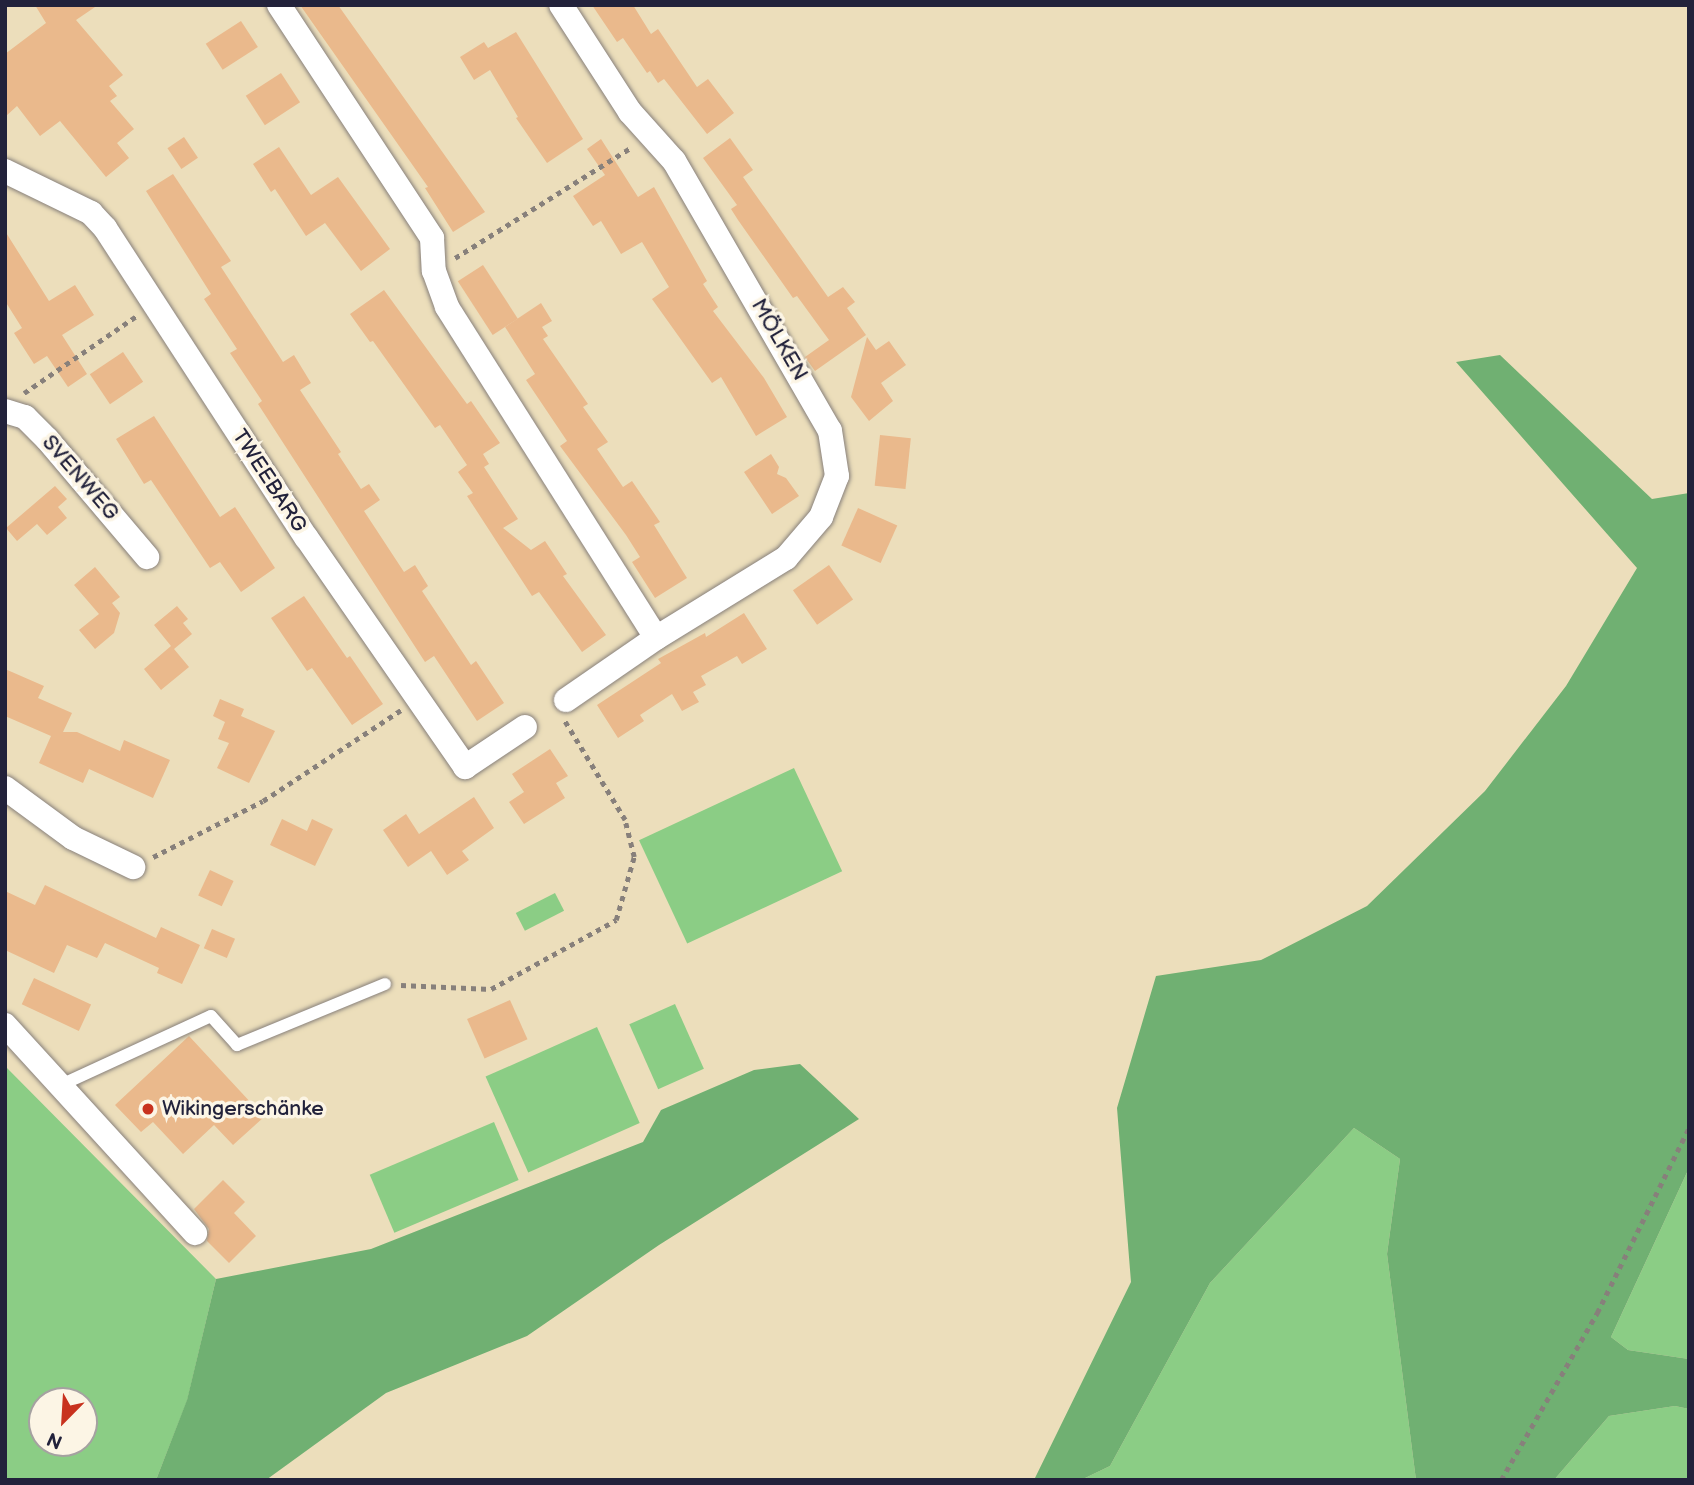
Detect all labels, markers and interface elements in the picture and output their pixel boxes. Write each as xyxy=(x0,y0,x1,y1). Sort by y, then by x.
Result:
street label: MÖLKEN xyxy=(746,295,812,385)
street label: TWEEBARG xyxy=(226,425,312,537)
street label: SVENWEG xyxy=(36,431,124,525)
place label: Wikingerschänke xyxy=(162,1096,324,1122)
marker: Wikingerschänke xyxy=(140,1101,156,1117)
north arrow xyxy=(28,1387,98,1457)
text: N xyxy=(44,1426,66,1453)

